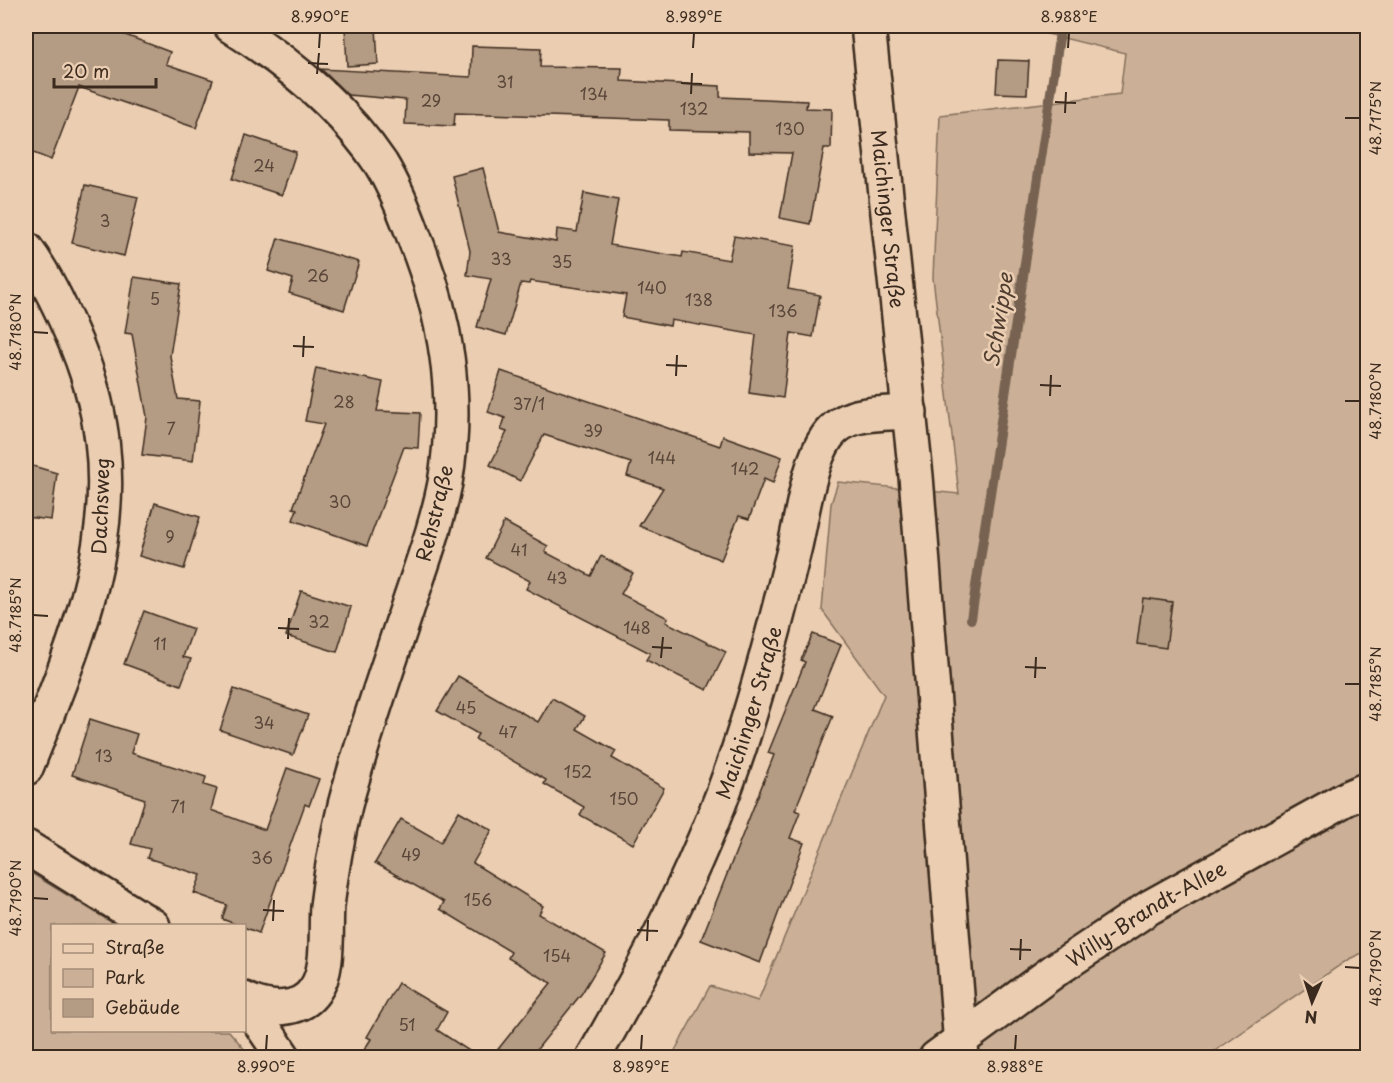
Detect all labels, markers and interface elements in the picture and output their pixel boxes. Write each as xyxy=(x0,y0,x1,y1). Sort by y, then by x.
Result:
text: 8.990°E xyxy=(291,4,349,27)
text: 8.989°E xyxy=(665,4,723,27)
text: 8.988°E xyxy=(1040,4,1098,27)
scale bar xyxy=(54,51,156,89)
text: 20 m xyxy=(63,57,109,84)
house number: 31 xyxy=(497,69,513,93)
house number: 134 xyxy=(580,81,608,105)
text: 48.7175°N xyxy=(1363,81,1386,155)
house number: 29 xyxy=(421,88,441,112)
house number: 132 xyxy=(680,96,708,120)
house number: 130 xyxy=(775,116,805,140)
street label: Maichinger Straße xyxy=(864,128,913,310)
house number: 24 xyxy=(253,153,275,177)
house number: 3 xyxy=(100,208,110,232)
house number: 33 xyxy=(490,246,512,270)
house number: 35 xyxy=(552,249,572,273)
house number: 26 xyxy=(307,263,329,287)
water label: Schwippe xyxy=(974,269,1021,369)
house number: 140 xyxy=(637,275,667,299)
house number: 5 xyxy=(150,286,160,310)
house number: 138 xyxy=(685,287,713,311)
text: 48.7180°N xyxy=(3,293,26,371)
house number: 136 xyxy=(768,298,798,322)
text: 48.7180°N xyxy=(1363,362,1386,440)
house number: 28 xyxy=(333,389,355,413)
house number: 37/1 xyxy=(513,391,545,415)
house number: 7 xyxy=(166,416,176,440)
house number: 39 xyxy=(583,418,603,442)
house number: 144 xyxy=(648,445,676,469)
house number: 142 xyxy=(731,456,759,480)
street label: Dachsweg xyxy=(83,457,117,555)
street label: Rehstraße xyxy=(408,462,460,564)
house number: 30 xyxy=(329,489,351,513)
house number: 9 xyxy=(165,524,175,548)
house number: 41 xyxy=(511,537,527,561)
house number: 43 xyxy=(547,565,567,589)
text: 48.7185°N xyxy=(3,577,26,653)
house number: 32 xyxy=(308,609,330,633)
house number: 148 xyxy=(623,615,651,639)
street label: Maichinger Straße xyxy=(707,623,789,803)
house number: 11 xyxy=(153,631,167,655)
text: 48.7185°N xyxy=(1363,646,1386,722)
house number: 45 xyxy=(456,695,476,719)
house number: 34 xyxy=(253,710,275,734)
house number: 47 xyxy=(499,719,518,743)
house number: 13 xyxy=(95,743,113,767)
house number: 152 xyxy=(564,759,592,783)
house number: 150 xyxy=(609,786,639,810)
house number: 71 xyxy=(171,794,186,818)
house number: 49 xyxy=(401,842,421,866)
house number: 36 xyxy=(251,845,273,869)
street label: Willy-Brandt-Allee xyxy=(1060,853,1231,974)
text: 48.7190°N xyxy=(3,859,26,937)
house number: 156 xyxy=(464,887,492,911)
legend xyxy=(51,924,246,1032)
text: 48.7190°N xyxy=(1363,929,1386,1007)
text: Straße xyxy=(105,933,165,960)
house number: 154 xyxy=(543,943,571,967)
text: Park xyxy=(105,963,145,990)
north arrow xyxy=(1282,972,1342,1032)
text: Gebäude xyxy=(105,993,180,1020)
text: N xyxy=(1304,1006,1318,1030)
house number: 51 xyxy=(398,1012,416,1036)
text: 8.990°E xyxy=(237,1054,295,1077)
text: 8.989°E xyxy=(612,1054,670,1077)
text: 8.988°E xyxy=(986,1054,1044,1077)

